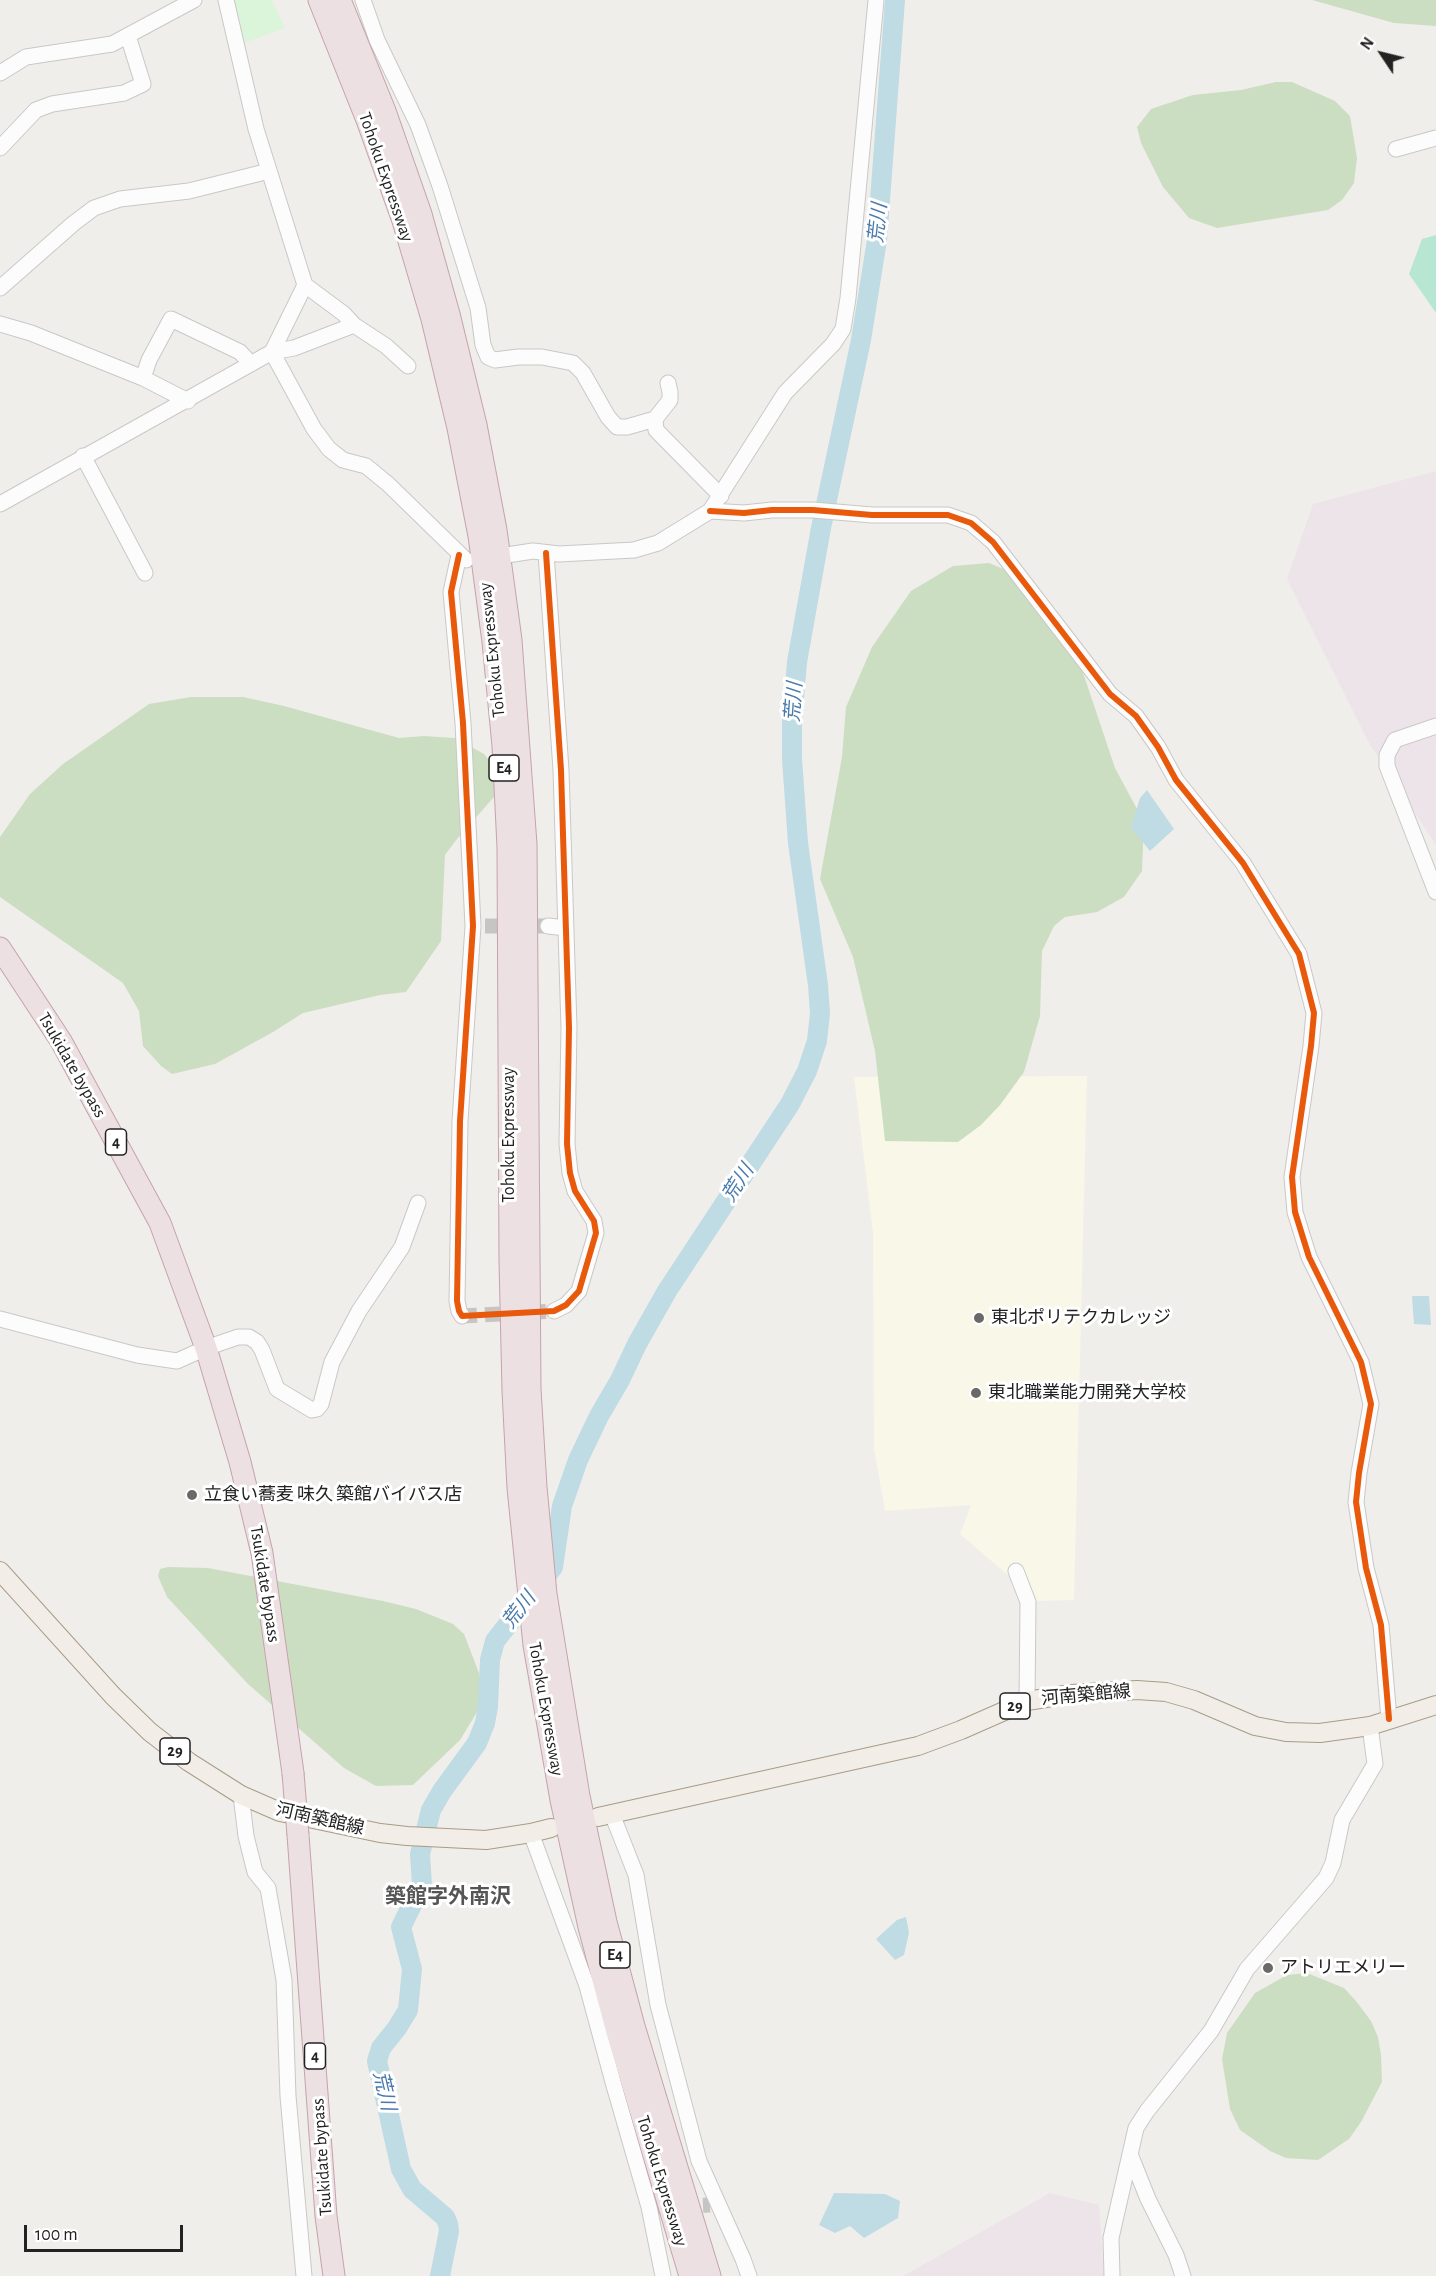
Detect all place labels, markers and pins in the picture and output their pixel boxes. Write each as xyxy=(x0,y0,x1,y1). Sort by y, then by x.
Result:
place label: 東北ポリテクカレッジ xyxy=(991,1307,1171,1329)
marker: 東北ポリテクカレッジ xyxy=(972,1311,986,1325)
place label: 東北職業能力開発大学校 xyxy=(988,1382,1186,1404)
marker: 東北職業能力開発大学校 xyxy=(969,1386,983,1400)
place label: 立食い蕎麦 味久 築館バイパス店 xyxy=(204,1484,462,1506)
marker: 立食い蕎麦 味久 築館バイパス店 xyxy=(185,1488,199,1502)
place label: アトリエメリー xyxy=(1280,1957,1406,1979)
marker: アトリエメリー xyxy=(1261,1961,1275,1975)

